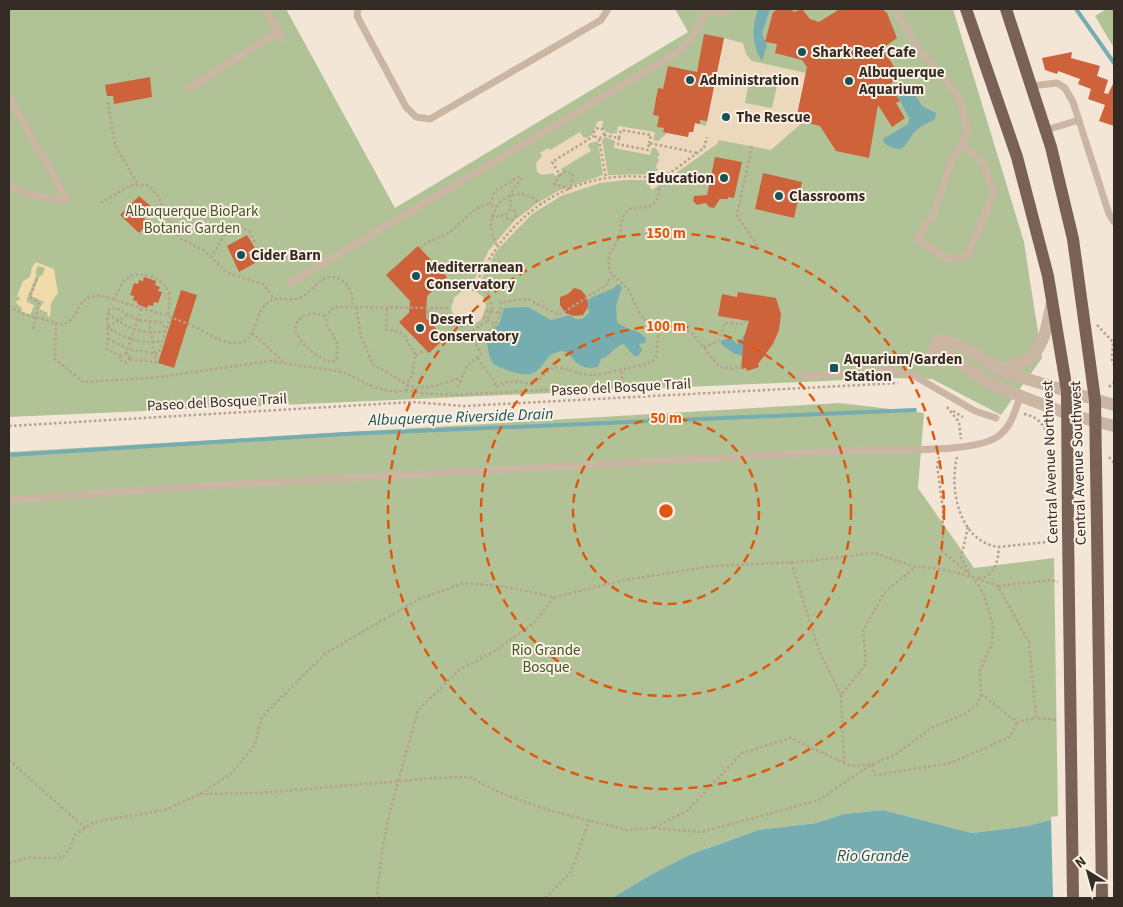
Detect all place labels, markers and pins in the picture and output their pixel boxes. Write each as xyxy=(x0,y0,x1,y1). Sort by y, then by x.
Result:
place label: Shark Reef Cafe xyxy=(812,42,916,63)
marker: Shark Reef Cafe xyxy=(796,46,808,58)
place label: Albuquerque Aquarium xyxy=(858,62,945,100)
place label: Administration xyxy=(699,70,799,91)
marker: Administration xyxy=(684,74,696,86)
marker: Albuquerque Aquarium xyxy=(843,75,855,87)
place label: The Rescue xyxy=(736,107,811,128)
marker: The Rescue xyxy=(720,111,732,123)
place label: Education xyxy=(648,168,714,189)
marker: Education xyxy=(718,172,730,184)
place label: Classrooms xyxy=(789,186,866,207)
marker: Classrooms xyxy=(773,190,785,202)
place label: Cider Barn xyxy=(251,245,321,266)
marker: Cider Barn xyxy=(235,249,247,261)
place label: Mediterranean Conservatory xyxy=(426,257,523,295)
marker: Mediterranean Conservatory xyxy=(410,270,422,282)
place label: Desert Conservatory xyxy=(430,309,519,347)
marker: Desert Conservatory xyxy=(414,322,426,334)
place label: Aquarium/Garden Station xyxy=(843,349,962,387)
marker: Aquarium/Garden Station xyxy=(828,362,840,374)
centre of rings xyxy=(657,502,675,520)

